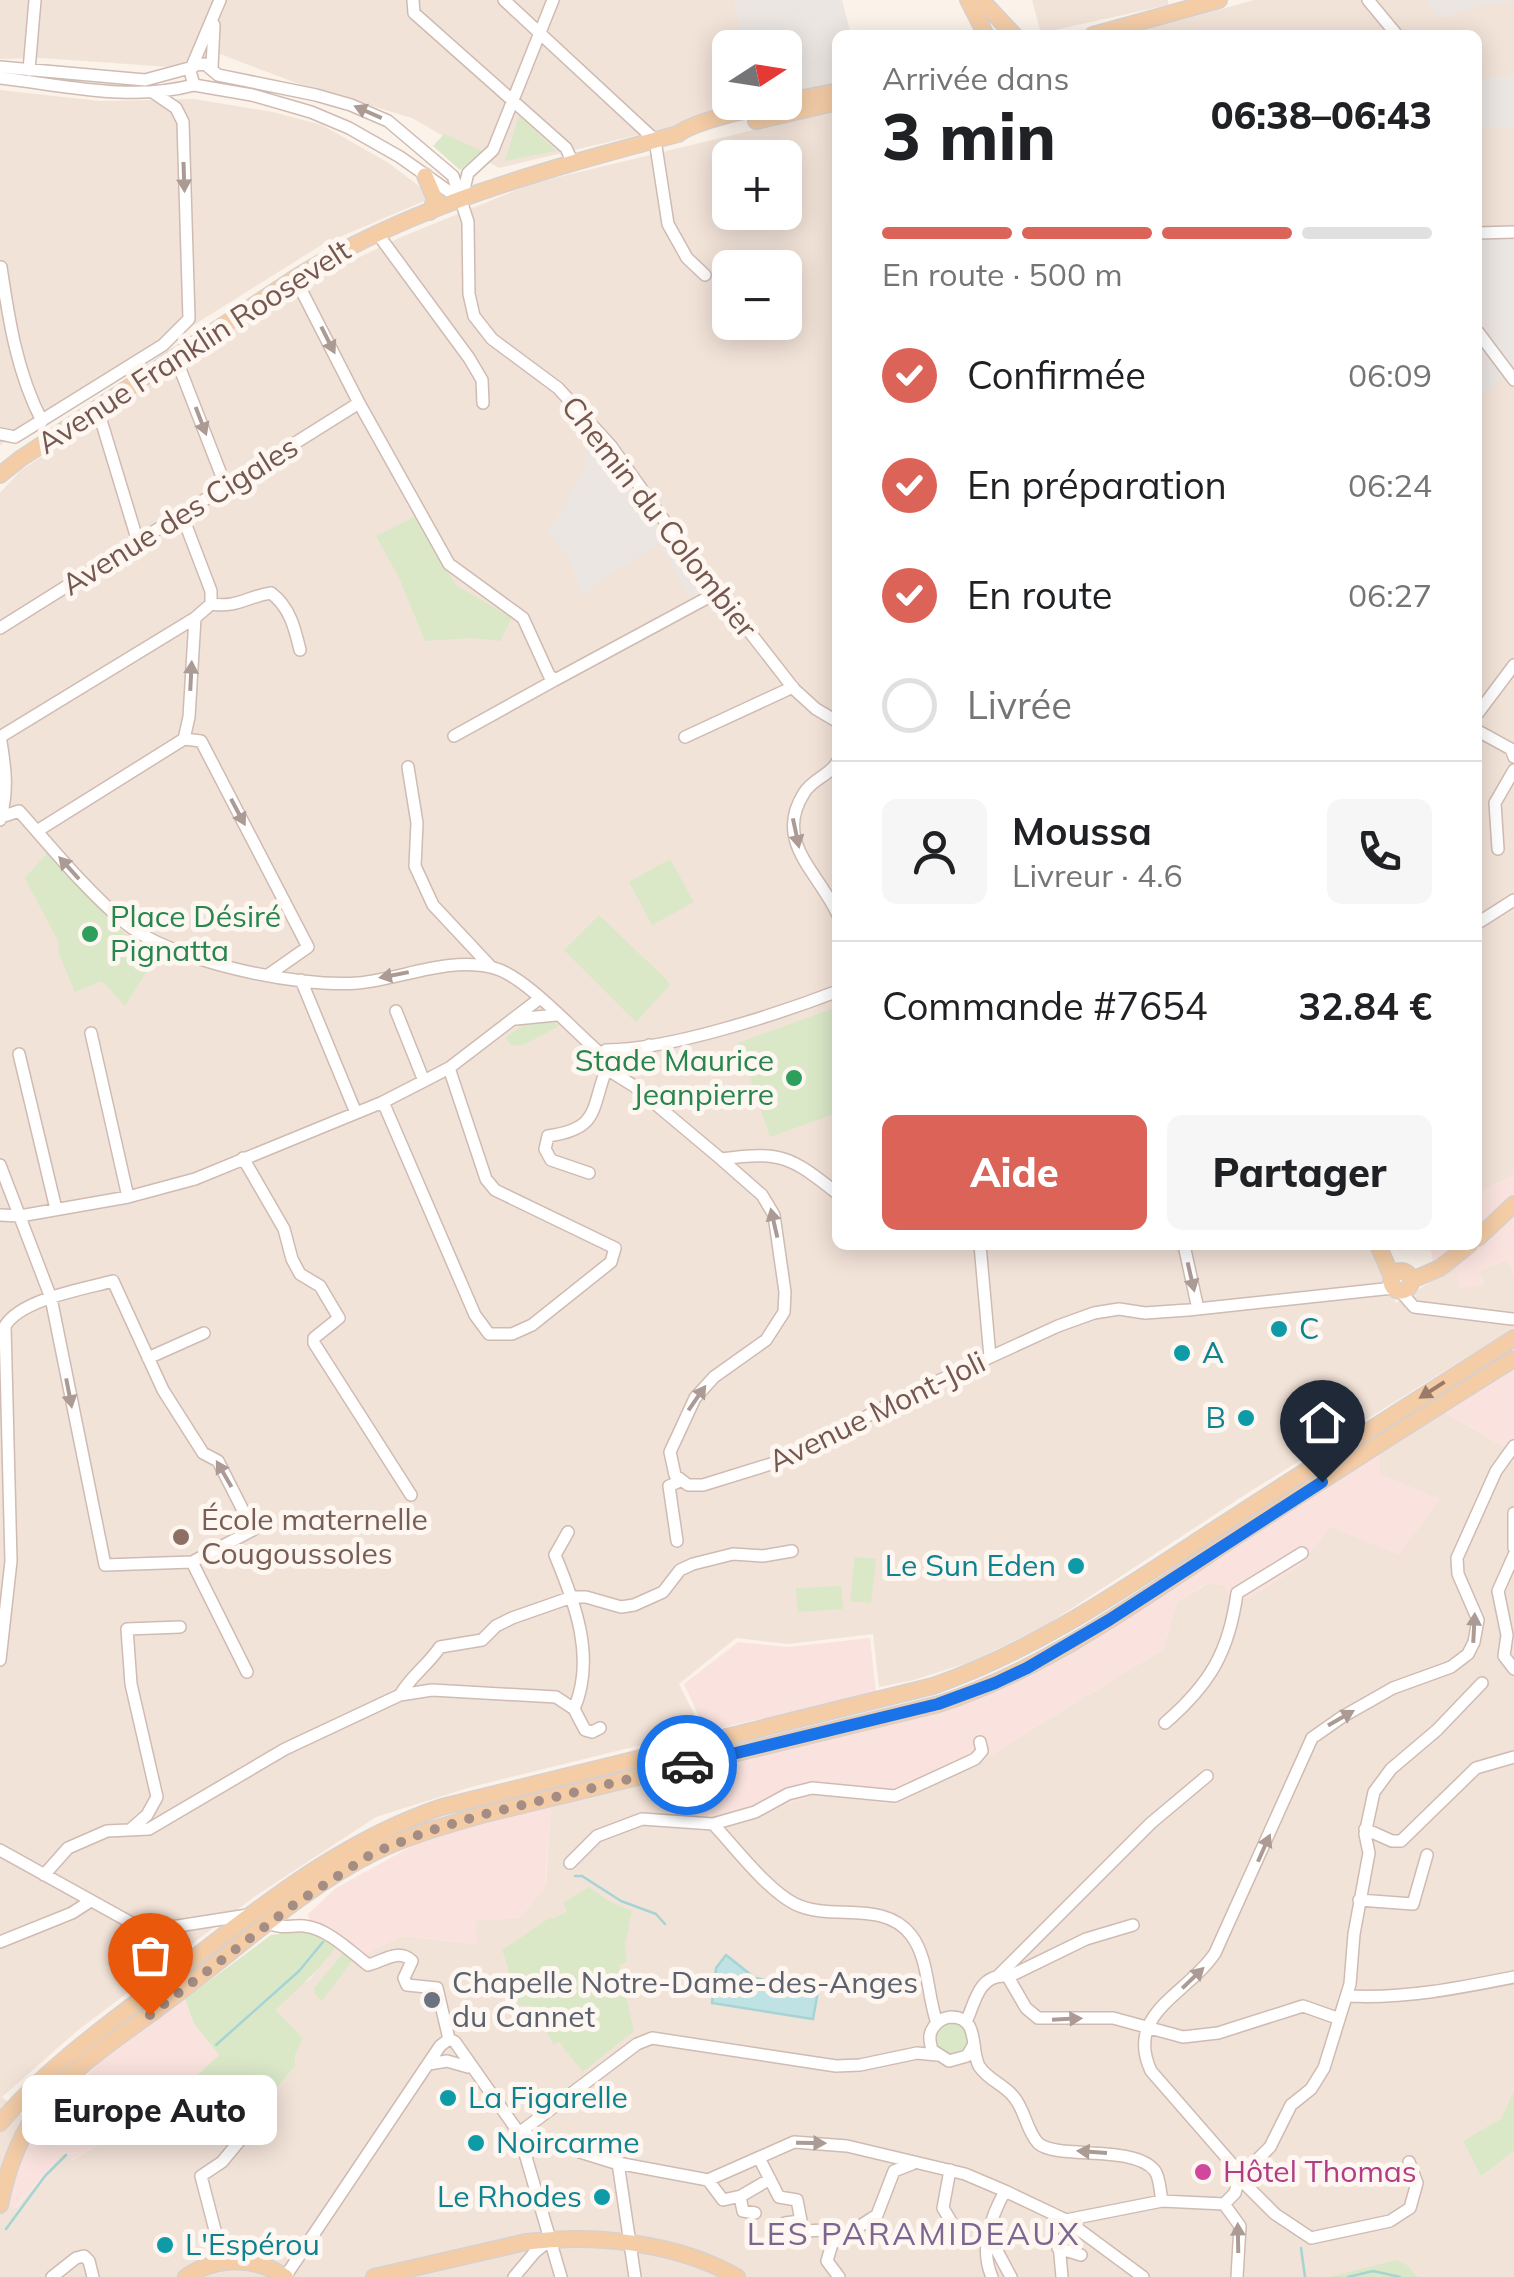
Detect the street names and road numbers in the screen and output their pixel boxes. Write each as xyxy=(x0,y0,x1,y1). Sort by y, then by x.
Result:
street label: Avenue Franklin Roosevelt xyxy=(30,231,357,462)
street label: Chemin du Colombier xyxy=(554,388,766,645)
street label: Avenue des Cigales xyxy=(54,427,305,603)
street label: Avenue Mont-Joli xyxy=(762,1342,991,1480)

